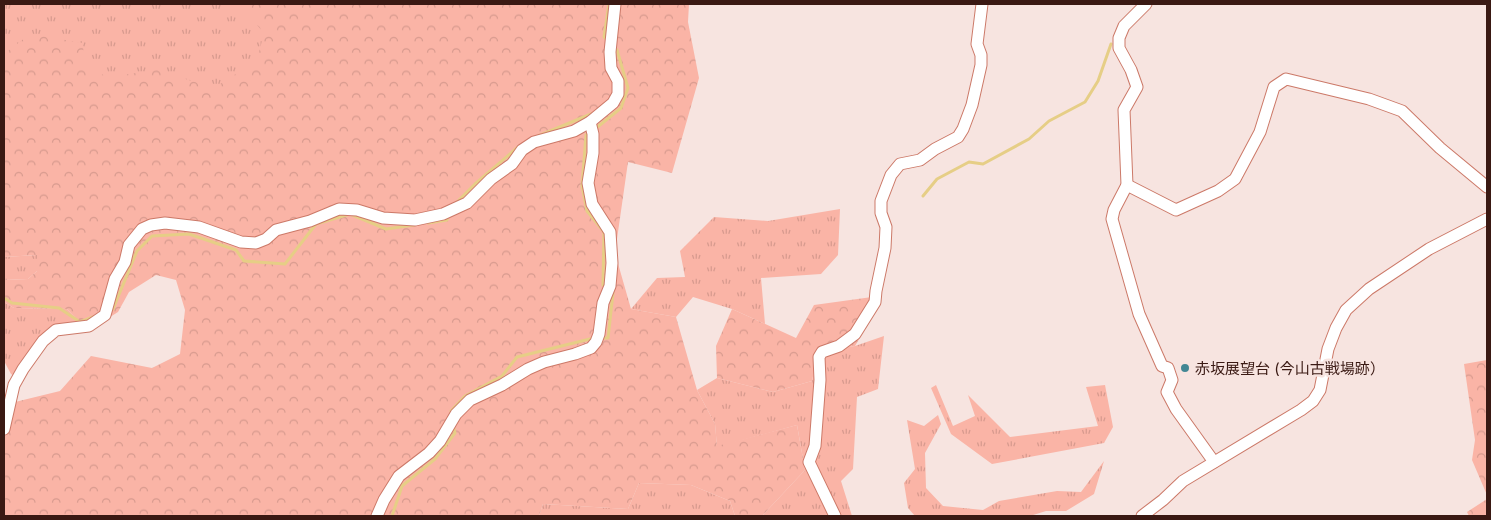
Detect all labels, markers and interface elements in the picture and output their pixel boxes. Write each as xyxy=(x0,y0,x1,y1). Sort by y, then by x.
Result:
place label: 赤坂展望台 (今山古戦場跡） xyxy=(1195,359,1385,378)
marker: 赤坂展望台 (今山古戦場跡） xyxy=(1179,362,1191,374)

